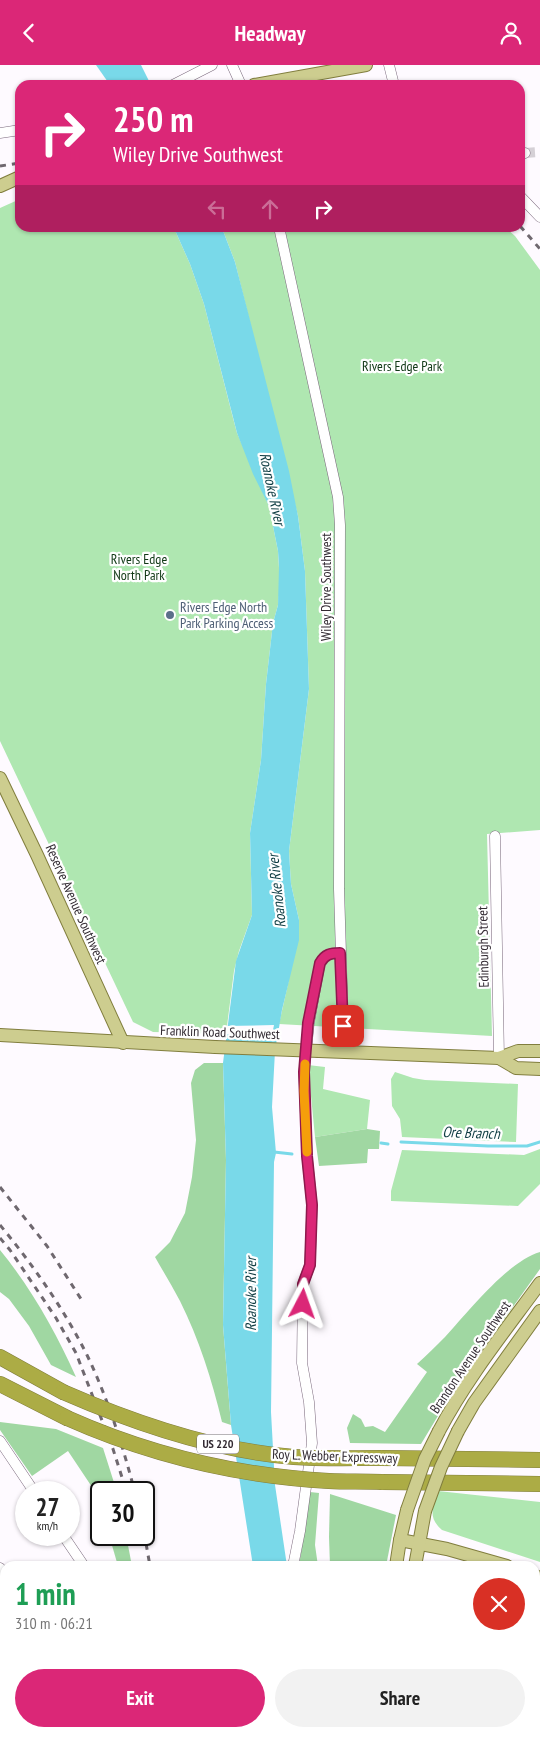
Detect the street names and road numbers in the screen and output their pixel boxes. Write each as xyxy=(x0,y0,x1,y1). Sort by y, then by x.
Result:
street label: Wiley Drive Southwest xyxy=(317,533,335,641)
street label: Reserve Avenue Southwest xyxy=(42,841,111,967)
street label: Edinburgh Street xyxy=(473,906,493,988)
street label: Franklin Road Southwest xyxy=(160,1021,280,1043)
street label: Brandon Avenue Southwest xyxy=(426,1297,514,1417)
road number: US 220 xyxy=(197,1435,239,1453)
street label: Roy L. Webber Expressway xyxy=(272,1445,399,1467)

